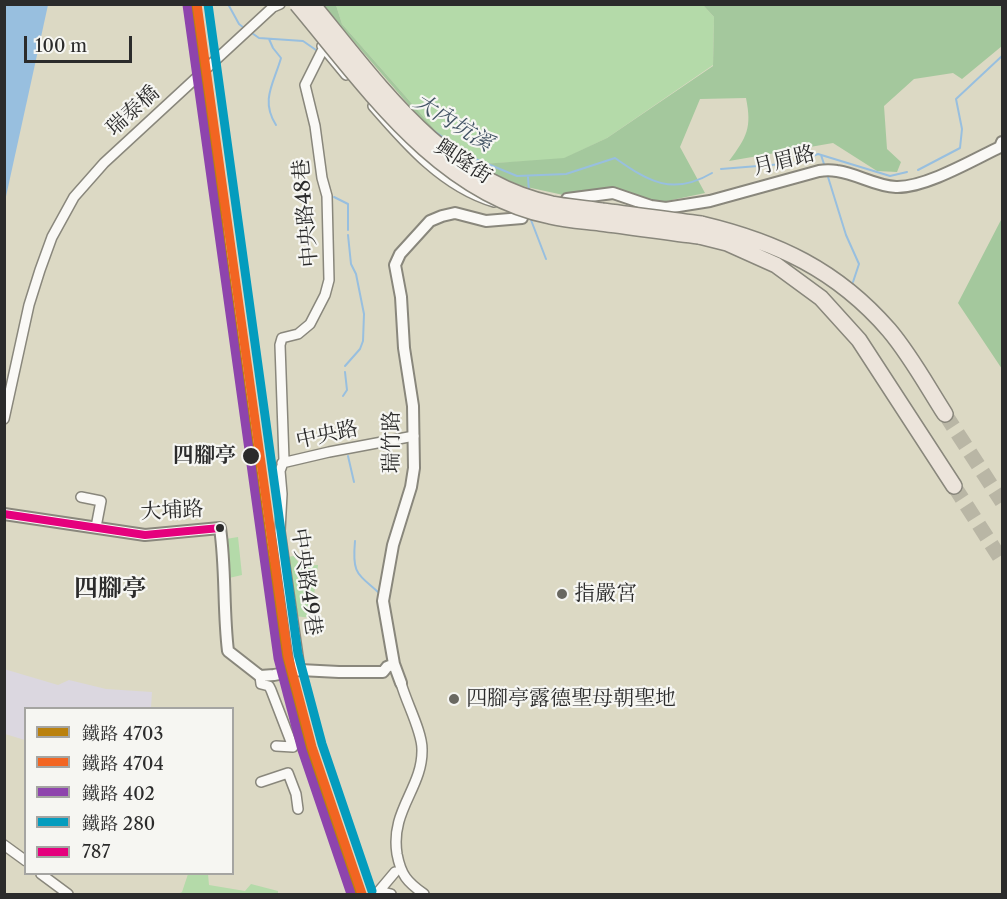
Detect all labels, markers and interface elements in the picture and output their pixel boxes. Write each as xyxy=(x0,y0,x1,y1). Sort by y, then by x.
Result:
scale bar xyxy=(27,24,135,62)
text: 100 m xyxy=(35,35,87,57)
street label: 瑞泰橋 xyxy=(101,81,165,141)
water label: 大內坑溪 xyxy=(409,88,497,158)
street label: 興隆街 xyxy=(430,134,496,190)
street label: 月眉路 xyxy=(750,141,818,181)
street label: 中央路48巷 xyxy=(289,158,323,268)
street label: 瑞竹路 xyxy=(379,411,405,473)
street label: 中央路 xyxy=(294,416,360,454)
place label: 四腳亭 xyxy=(173,443,236,469)
marker: 四腳亭 xyxy=(241,446,261,466)
street label: 大埔路 xyxy=(140,497,204,525)
unlabelled marker xyxy=(214,522,226,534)
street label: 中央路49巷 xyxy=(286,527,326,637)
district label: 四腳亭 xyxy=(74,575,146,603)
place label: 指嚴宮 xyxy=(574,581,637,607)
marker: 指嚴宮 xyxy=(555,587,569,601)
place label: 四腳亭露德聖母朝聖地 xyxy=(466,686,676,712)
marker: 四腳亭露德聖母朝聖地 xyxy=(447,692,461,706)
legend xyxy=(24,707,234,875)
text: 鐵路 4703 xyxy=(82,723,163,745)
text: 鐵路 4704 xyxy=(82,753,164,775)
text: 鐵路 402 xyxy=(82,783,155,805)
text: 鐵路 280 xyxy=(82,813,155,835)
text: 787 xyxy=(82,841,110,863)

